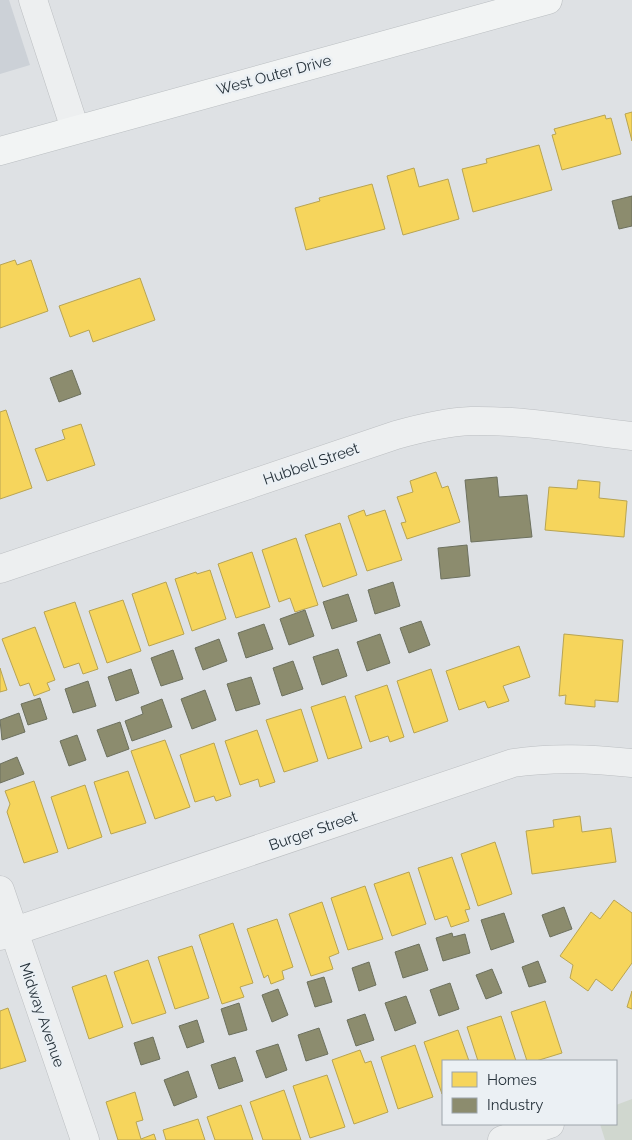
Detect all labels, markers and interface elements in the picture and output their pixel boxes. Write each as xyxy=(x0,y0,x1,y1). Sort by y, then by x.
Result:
street label: West Outer Drive xyxy=(215,51,334,99)
street label: Hubbell Street xyxy=(261,439,361,489)
street label: Burger Street xyxy=(266,807,360,855)
street label: Midway Avenue xyxy=(16,960,68,1070)
legend xyxy=(442,1060,617,1125)
text: Homes xyxy=(487,1071,537,1089)
text: Industry xyxy=(487,1096,543,1114)

